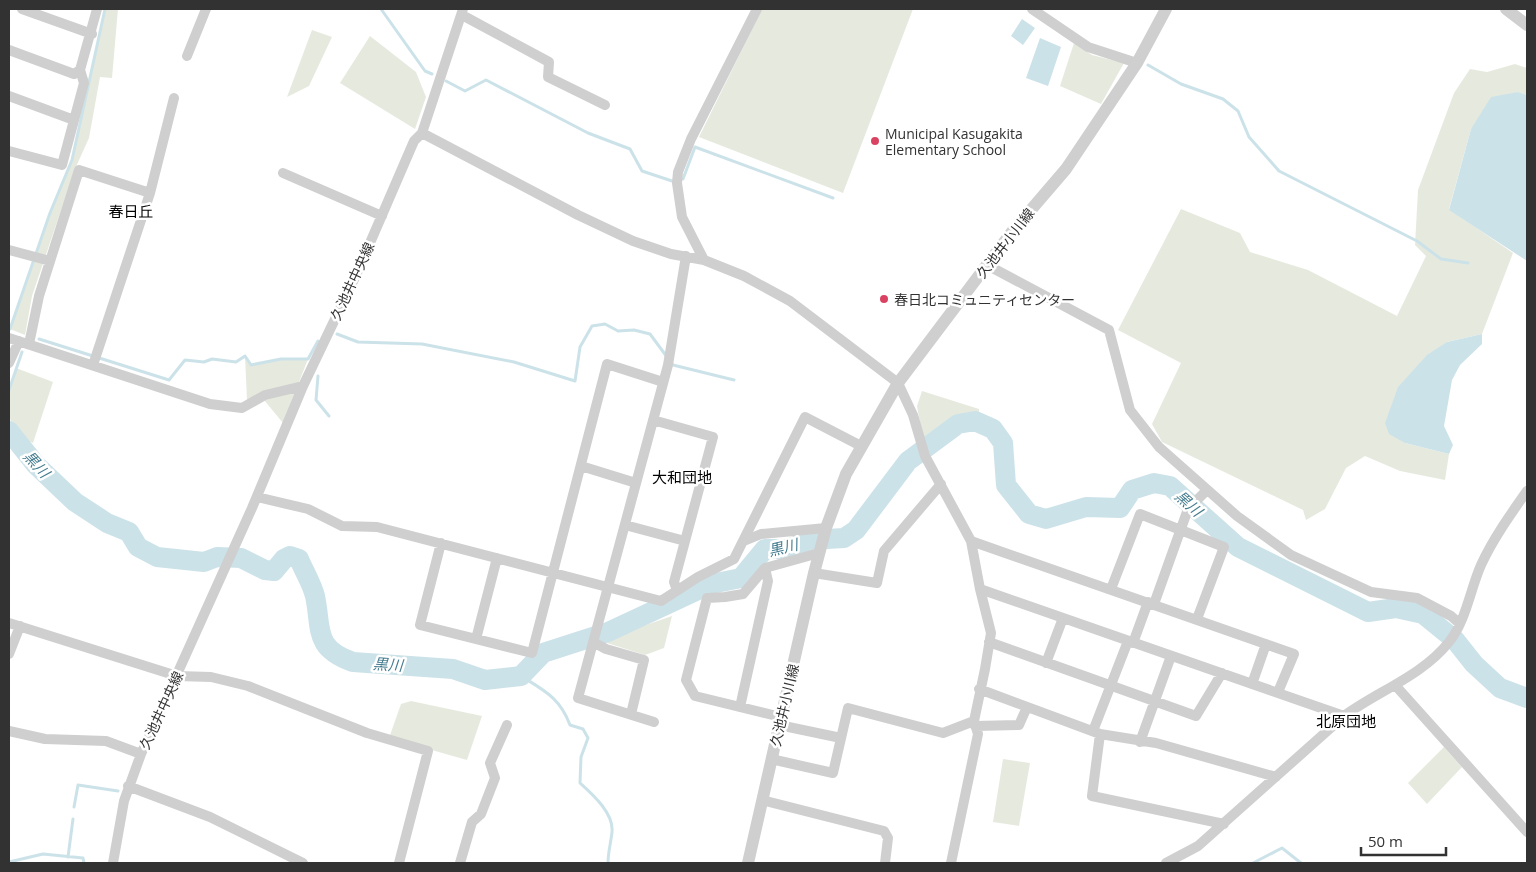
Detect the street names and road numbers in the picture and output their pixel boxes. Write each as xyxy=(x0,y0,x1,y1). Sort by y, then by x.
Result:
street label: 久池井小川線 xyxy=(972,204,1038,282)
street label: 久池井中央線 xyxy=(326,239,378,323)
street label: 久池井小川線 xyxy=(765,662,803,748)
street label: 久池井中央線 xyxy=(135,668,187,752)

